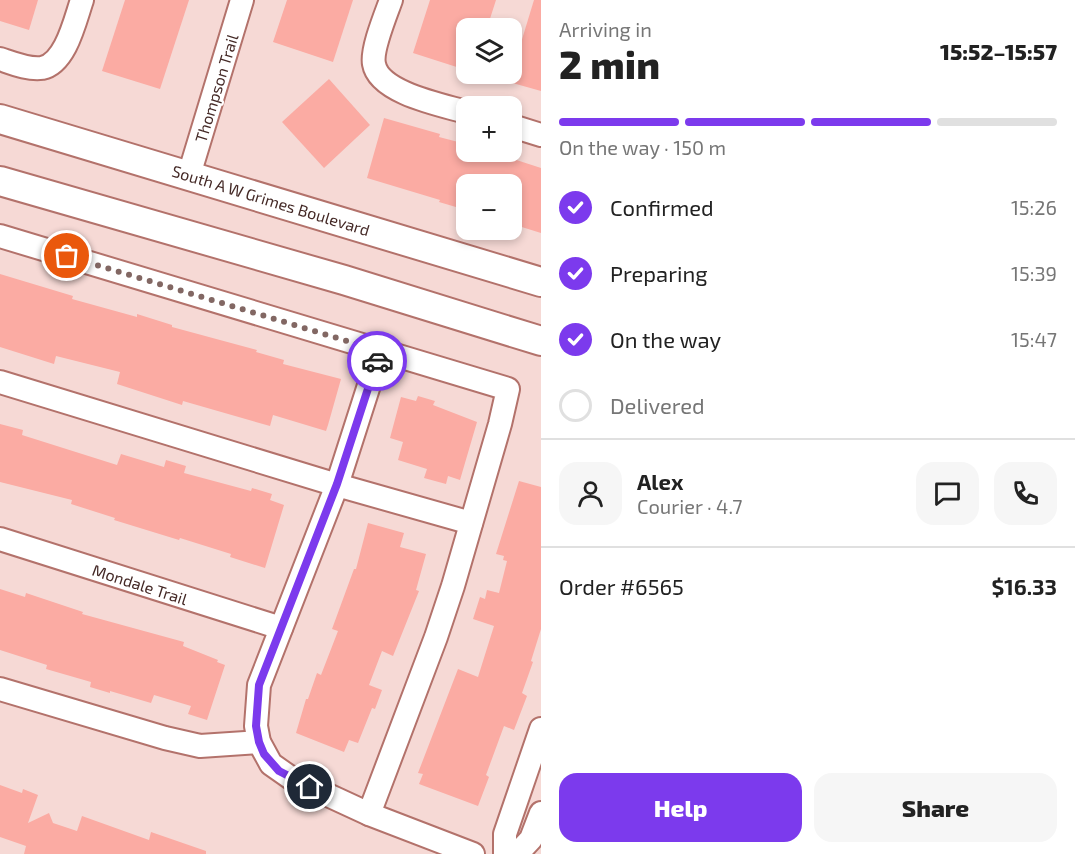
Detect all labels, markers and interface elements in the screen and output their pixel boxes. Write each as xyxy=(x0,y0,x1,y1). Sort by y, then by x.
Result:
text: Arriving in xyxy=(559,17,652,41)
map controls xyxy=(456,18,522,240)
button: layers xyxy=(456,18,522,84)
street label: Thompson Trail xyxy=(190,31,242,145)
text: 15:52–15:57 xyxy=(940,38,1057,64)
text: 2 min xyxy=(559,40,660,87)
button: + xyxy=(456,96,522,162)
text: On the way · 150 m xyxy=(559,135,726,159)
street label: South A W Grimes Boulevard xyxy=(170,161,372,239)
button: − xyxy=(456,174,522,240)
icon: check xyxy=(559,191,592,224)
text: Confirmed xyxy=(610,194,714,220)
text: 15:26 xyxy=(1011,195,1057,219)
pin xyxy=(41,230,92,281)
icon: bag xyxy=(50,239,83,272)
icon: check xyxy=(559,257,592,290)
text: Preparing xyxy=(610,260,708,286)
text: 15:39 xyxy=(1011,261,1057,285)
icon: check xyxy=(559,323,592,356)
text: On the way xyxy=(610,326,721,352)
text: 15:47 xyxy=(1011,327,1057,351)
courier xyxy=(347,331,407,391)
icon: car xyxy=(361,345,394,378)
text: Delivered xyxy=(610,392,705,418)
button: person xyxy=(559,462,622,525)
button: chat xyxy=(916,462,979,525)
button: phone xyxy=(994,462,1057,525)
text: Alex xyxy=(637,468,683,494)
text: Courier · 4.7 xyxy=(637,494,743,518)
street label: Mondale Trail xyxy=(90,560,190,608)
text: Order #6565 xyxy=(559,573,684,599)
text: $16.33 xyxy=(991,573,1057,599)
pin xyxy=(284,761,335,812)
icon: home xyxy=(293,770,326,803)
button: Help xyxy=(559,773,802,842)
button: Share xyxy=(814,773,1057,842)

